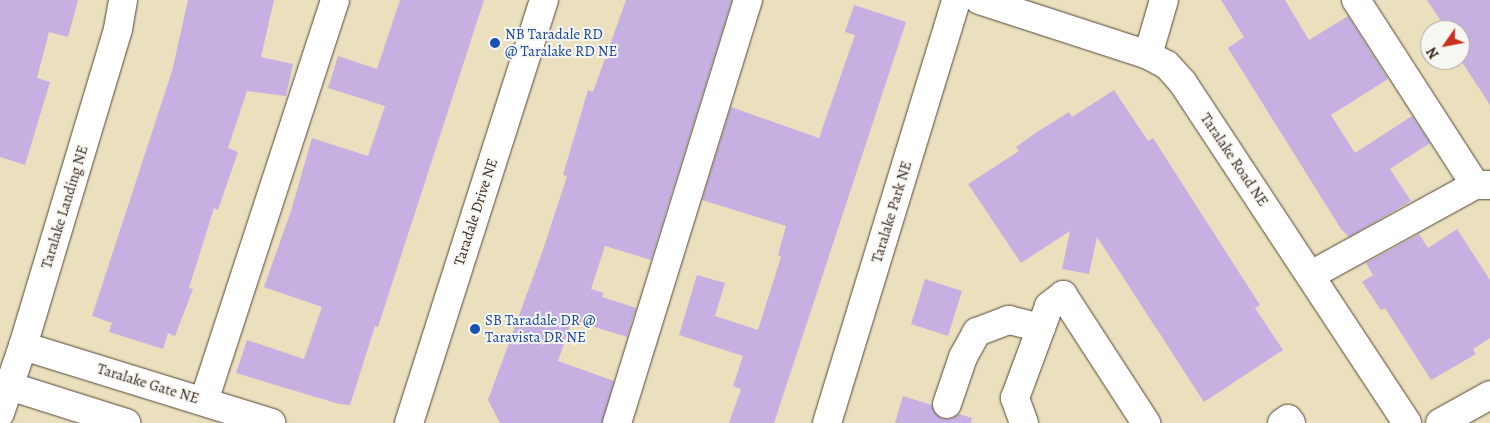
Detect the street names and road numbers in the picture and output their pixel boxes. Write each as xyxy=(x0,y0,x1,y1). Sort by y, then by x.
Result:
street label: Taralake Road NE xyxy=(1196,110,1272,210)
street label: Taralake Landing NE xyxy=(38,143,92,271)
street label: Taradale Drive NE xyxy=(450,156,502,268)
street label: Taralake Park NE xyxy=(868,159,916,265)
street label: Taralake Gate NE xyxy=(95,360,201,408)

